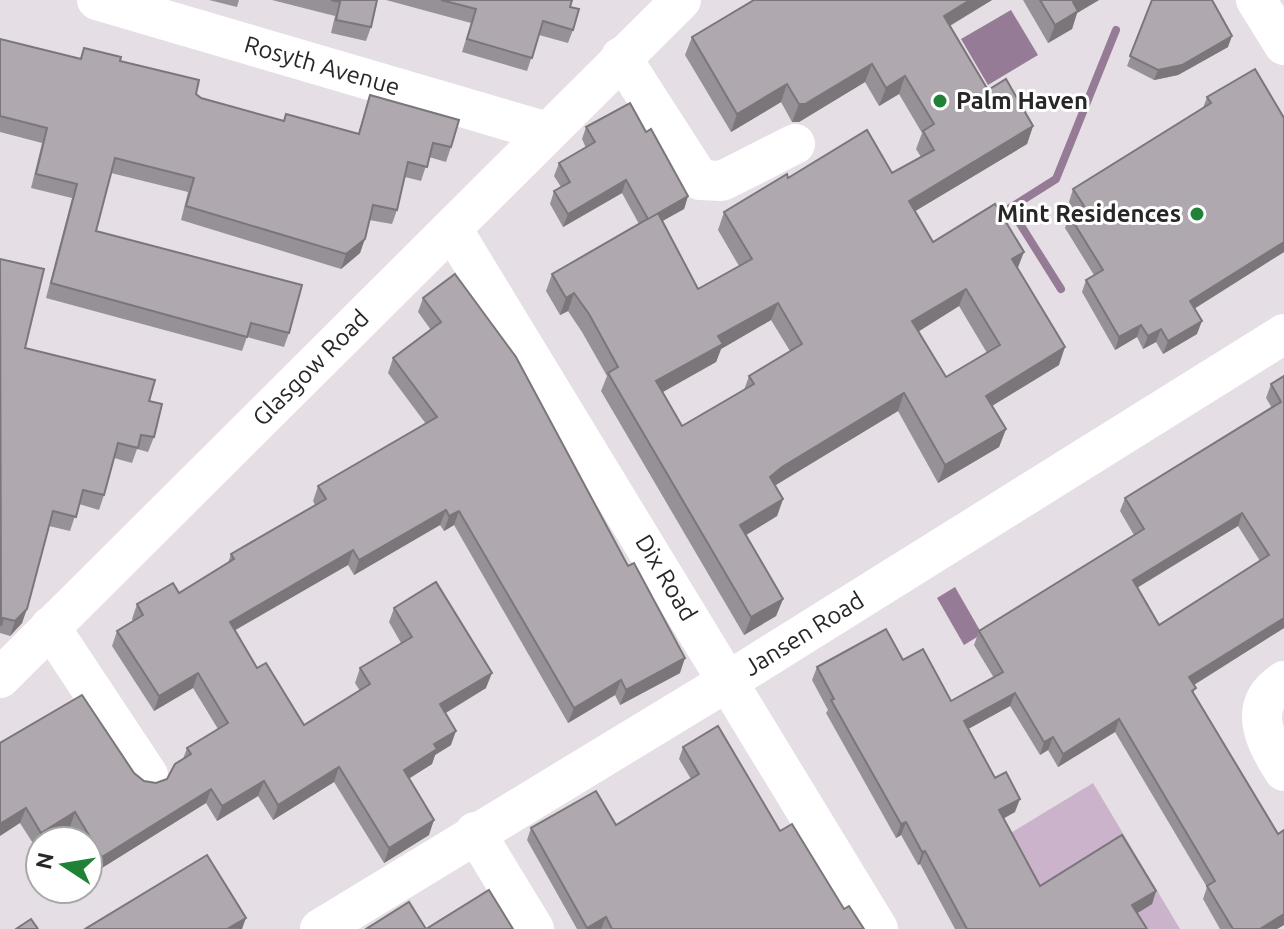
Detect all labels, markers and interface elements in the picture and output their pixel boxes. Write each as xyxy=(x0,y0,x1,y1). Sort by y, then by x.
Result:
street label: Rosyth Avenue xyxy=(241,30,403,101)
place label: Palm Haven xyxy=(956,87,1088,114)
marker: Palm Haven xyxy=(931,92,949,110)
place label: Mint Residences xyxy=(997,200,1181,227)
marker: Mint Residences xyxy=(1188,205,1206,223)
street label: Glasgow Road xyxy=(247,304,374,431)
street label: Dix Road xyxy=(630,530,703,626)
street label: Jansen Road xyxy=(739,586,869,681)
north arrow xyxy=(24,825,104,905)
text: N xyxy=(30,850,58,871)

